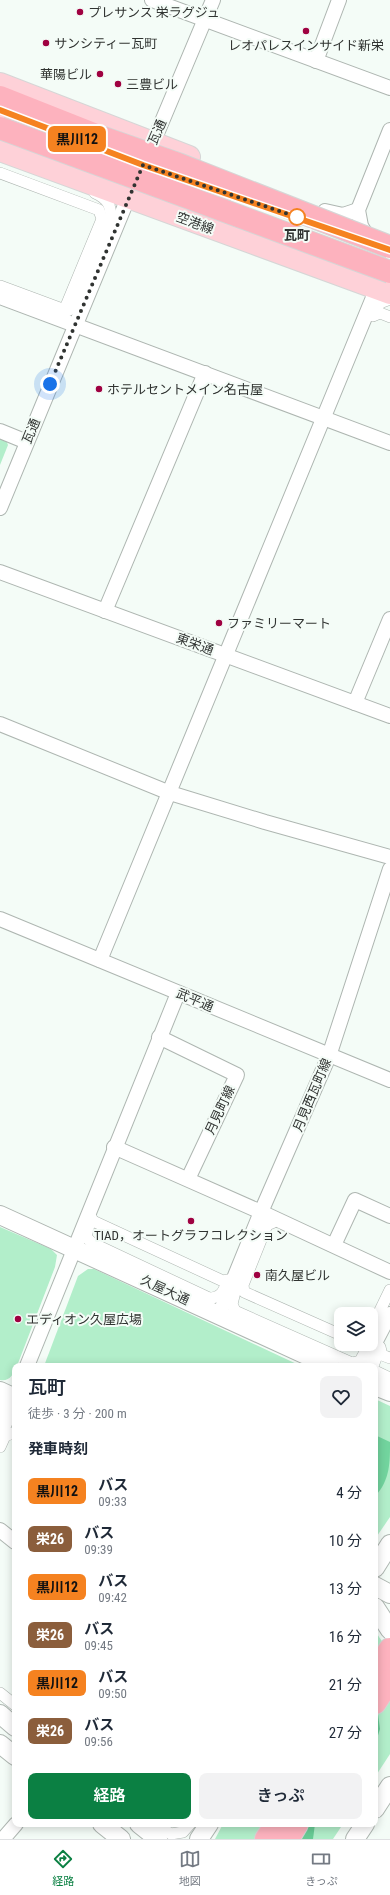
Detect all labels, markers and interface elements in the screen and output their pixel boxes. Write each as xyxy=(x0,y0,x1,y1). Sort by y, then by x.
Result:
place label: プレサンス 栄ラグジュ xyxy=(88,5,220,20)
marker: プレサンス 栄ラグジュ xyxy=(75,7,85,17)
marker: レオパレスインサイド新栄 xyxy=(301,26,311,36)
place label: サンシティー瓦町 xyxy=(54,36,157,51)
marker: サンシティー瓦町 xyxy=(41,38,51,48)
place label: レオパレスインサイド新栄 xyxy=(228,38,384,53)
place label: 華陽ビル xyxy=(40,67,92,82)
marker: 華陽ビル xyxy=(95,69,105,79)
place label: 三豊ビル xyxy=(126,77,178,92)
marker: 三豊ビル xyxy=(113,79,123,89)
street label: 瓦通 xyxy=(145,117,169,147)
line badge: 黒川12 xyxy=(49,126,105,152)
text: 黒川12 xyxy=(56,131,98,147)
marker: 瓦町 xyxy=(288,208,306,226)
street label: 空港線 xyxy=(174,209,216,237)
place label: 瓦町 xyxy=(284,228,310,243)
your location xyxy=(40,374,60,394)
place label: ホテルセントメイン名古屋 xyxy=(107,382,263,397)
marker: ホテルセントメイン名古屋 xyxy=(94,384,104,394)
street label: 瓦通 xyxy=(19,416,43,446)
place label: ファミリーマート xyxy=(227,616,331,631)
marker: ファミリーマート xyxy=(214,618,224,628)
street label: 東栄通 xyxy=(174,630,216,658)
street label: 武平通 xyxy=(174,985,216,1015)
street label: 月見西瓦町線 xyxy=(290,1056,334,1134)
street label: 月見町線 xyxy=(202,1083,238,1137)
marker: TIAD，オートグラフコレクション xyxy=(186,1216,196,1226)
place label: TIAD，オートグラフコレクション xyxy=(94,1228,288,1243)
place label: 南久屋ビル xyxy=(265,1268,330,1283)
marker: 南久屋ビル xyxy=(252,1270,262,1280)
street label: 久屋大通 xyxy=(138,1272,192,1308)
map controls xyxy=(334,1307,378,1351)
button: layers xyxy=(334,1307,378,1351)
place label: エディオン久屋広場 xyxy=(26,1312,142,1327)
marker: エディオン久屋広場 xyxy=(13,1314,23,1324)
text: 瓦町 xyxy=(28,1376,66,1399)
button: heart xyxy=(320,1376,362,1418)
text: 徒歩 · 3 分 · 200 m xyxy=(28,1406,127,1421)
text: 発車時刻 xyxy=(28,1440,88,1458)
text: バス xyxy=(98,1476,128,1494)
text: 黒川12 xyxy=(36,1483,78,1499)
text: 4 分 xyxy=(336,1484,362,1502)
text: 09:33 xyxy=(98,1494,127,1509)
text: バス xyxy=(84,1524,114,1542)
text: 栄26 xyxy=(36,1531,64,1547)
text: 10 分 xyxy=(329,1532,362,1550)
text: 09:39 xyxy=(84,1542,113,1557)
text: バス xyxy=(98,1572,128,1590)
text: 黒川12 xyxy=(36,1579,78,1595)
text: 13 分 xyxy=(329,1580,362,1598)
text: 09:42 xyxy=(98,1590,127,1605)
text: バス xyxy=(84,1620,114,1638)
text: 栄26 xyxy=(36,1627,64,1643)
text: 16 分 xyxy=(329,1628,362,1646)
text: 09:45 xyxy=(84,1638,113,1653)
text: バス xyxy=(98,1668,128,1686)
text: 黒川12 xyxy=(36,1675,78,1691)
text: 21 分 xyxy=(329,1676,362,1694)
text: 09:50 xyxy=(98,1686,127,1701)
text: バス xyxy=(84,1716,114,1734)
text: 栄26 xyxy=(36,1723,64,1739)
text: 27 分 xyxy=(329,1724,362,1742)
text: 09:56 xyxy=(84,1734,113,1749)
button: 経路 xyxy=(28,1773,191,1819)
button: きっぷ xyxy=(199,1773,362,1819)
tab: 経路 xyxy=(52,1848,74,1888)
tab: 地図 xyxy=(179,1848,201,1888)
tab: きっぷ xyxy=(305,1848,338,1888)

